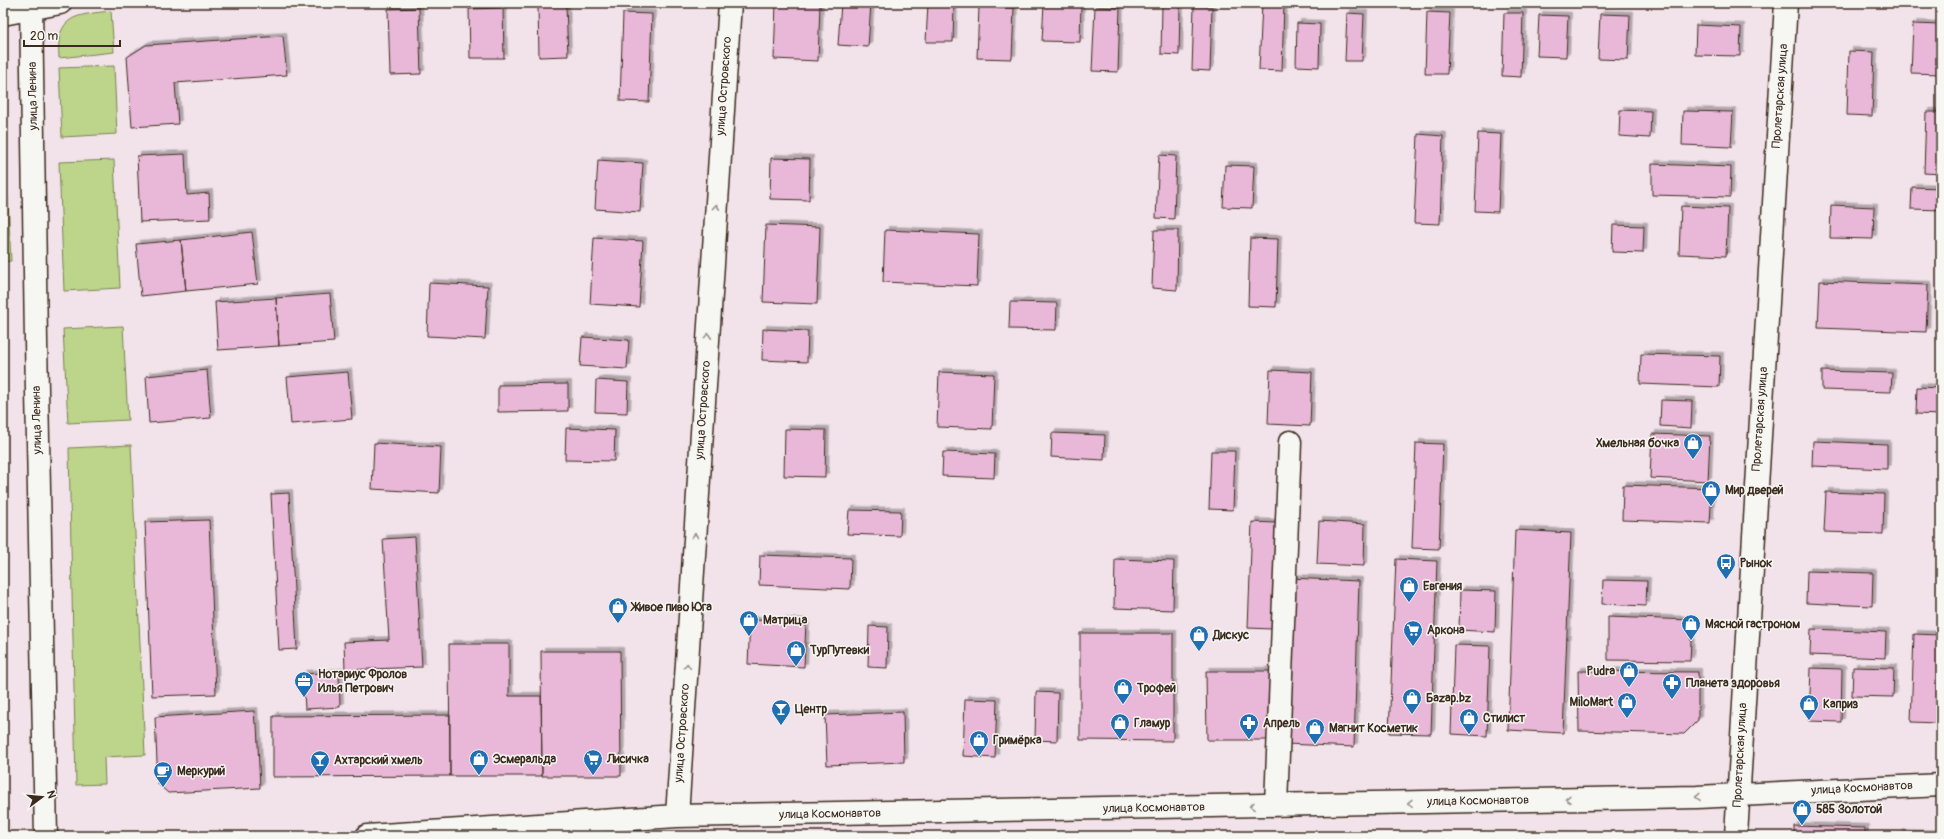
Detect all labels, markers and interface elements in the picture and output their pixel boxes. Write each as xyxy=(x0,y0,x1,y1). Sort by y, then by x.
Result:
scale bar xyxy=(24,22,120,48)
text: 20 m xyxy=(30,29,59,44)
street label: улица Островского xyxy=(713,35,735,137)
street label: Пролетарская улица xyxy=(1769,43,1791,149)
street label: улица Ленина xyxy=(25,61,41,131)
one-way arrow xyxy=(712,204,721,210)
one-way arrow xyxy=(704,333,713,339)
street label: улица Островского xyxy=(692,359,714,461)
street label: Пролетарская улица xyxy=(1749,366,1771,472)
street label: улица Ленина xyxy=(29,385,45,455)
shop icon: Хмельная бочка xyxy=(1682,432,1704,460)
place label: Хмельная бочка xyxy=(1596,436,1679,451)
shop icon: Мир дверей xyxy=(1700,479,1722,507)
place label: Мир дверей xyxy=(1725,483,1784,498)
one-way arrow xyxy=(691,533,700,539)
bus stop icon: Рынок xyxy=(1715,552,1737,580)
place label: Рынок xyxy=(1740,556,1773,571)
shop icon: Евгения xyxy=(1398,575,1420,603)
place label: Евгения xyxy=(1423,579,1462,594)
shop icon: Живое пиво Юга xyxy=(607,596,629,624)
place label: Живое пиво Юга xyxy=(630,600,712,615)
shop icon: Матрица xyxy=(738,609,760,637)
place label: Матрица xyxy=(763,613,808,628)
shop icon: Мясной гастроном xyxy=(1680,613,1702,641)
place label: Мясной гастроном xyxy=(1705,617,1800,632)
supermarket icon: Аркона xyxy=(1402,619,1424,647)
place label: Аркона xyxy=(1427,623,1465,638)
shop icon: Дискус xyxy=(1188,624,1210,652)
place label: Дискус xyxy=(1212,628,1249,643)
shop icon: ТурПутевки xyxy=(785,639,807,667)
place label: ТурПутевки xyxy=(809,643,870,658)
shop icon: Pudra xyxy=(1618,660,1640,688)
one-way arrow xyxy=(682,663,691,669)
place label: Pudra xyxy=(1587,664,1615,679)
place label: Нотариус Фролов Илья Петрович xyxy=(318,667,407,696)
office icon: Нотариус Фролов Илья Петрович xyxy=(293,670,315,698)
pharmacy icon: Планета здоровья xyxy=(1661,672,1683,700)
place label: Планета здоровья xyxy=(1686,676,1780,691)
shop icon: Трофей xyxy=(1112,677,1134,705)
place label: Трофей xyxy=(1136,681,1176,696)
street label: улица Островского xyxy=(671,682,693,784)
shop icon: Баzар.bz xyxy=(1401,687,1423,715)
place label: Баzар.bz xyxy=(1426,691,1472,706)
shop icon: MiloMart xyxy=(1616,691,1638,719)
shop icon: Каприз xyxy=(1798,693,1820,721)
place label: MiloMart xyxy=(1570,695,1614,710)
place label: Каприз xyxy=(1823,697,1859,712)
bar icon: Центр xyxy=(770,698,792,726)
place label: Центр xyxy=(795,702,827,717)
street label: Пролетарская улица xyxy=(1730,702,1750,808)
shop icon: Стилист xyxy=(1458,707,1480,735)
place label: Стилист xyxy=(1483,711,1526,726)
shop icon: Гламур xyxy=(1109,712,1131,740)
pharmacy icon: Апрель xyxy=(1238,712,1260,740)
place label: Гламур xyxy=(1134,716,1171,731)
place label: Апрель xyxy=(1263,716,1301,731)
shop icon: Магнит Косметик xyxy=(1304,717,1326,745)
place label: Магнит Косметик xyxy=(1329,721,1419,736)
shop icon: Гримёрка xyxy=(968,729,990,757)
place label: Гримёрка xyxy=(993,733,1042,748)
shop icon: Эсмеральда xyxy=(468,748,490,776)
supermarket icon: Лисичка xyxy=(582,748,604,776)
bar icon: Ахтарский хмель xyxy=(309,749,331,777)
place label: Эсмеральда xyxy=(493,752,556,767)
place label: Лисичка xyxy=(606,752,649,767)
place label: Ахтарский хмель xyxy=(334,753,423,768)
cafe icon: Меркурий xyxy=(152,760,174,788)
place label: Меркурий xyxy=(177,764,226,779)
north arrow xyxy=(22,777,62,817)
street label: улица Космонавтов xyxy=(1810,778,1913,798)
text: N xyxy=(44,789,59,800)
one-way arrow xyxy=(1695,792,1701,801)
street label: улица Космонавтов xyxy=(1426,793,1529,809)
one-way arrow xyxy=(1565,795,1571,803)
one-way arrow xyxy=(1407,798,1413,807)
shop icon: 585 Золотой xyxy=(1791,798,1813,826)
street label: улица Космонавтов xyxy=(1102,800,1205,816)
one-way arrow xyxy=(1249,802,1255,810)
place label: 585 Золотой xyxy=(1816,802,1883,817)
street label: улица Космонавтов xyxy=(778,806,881,822)

